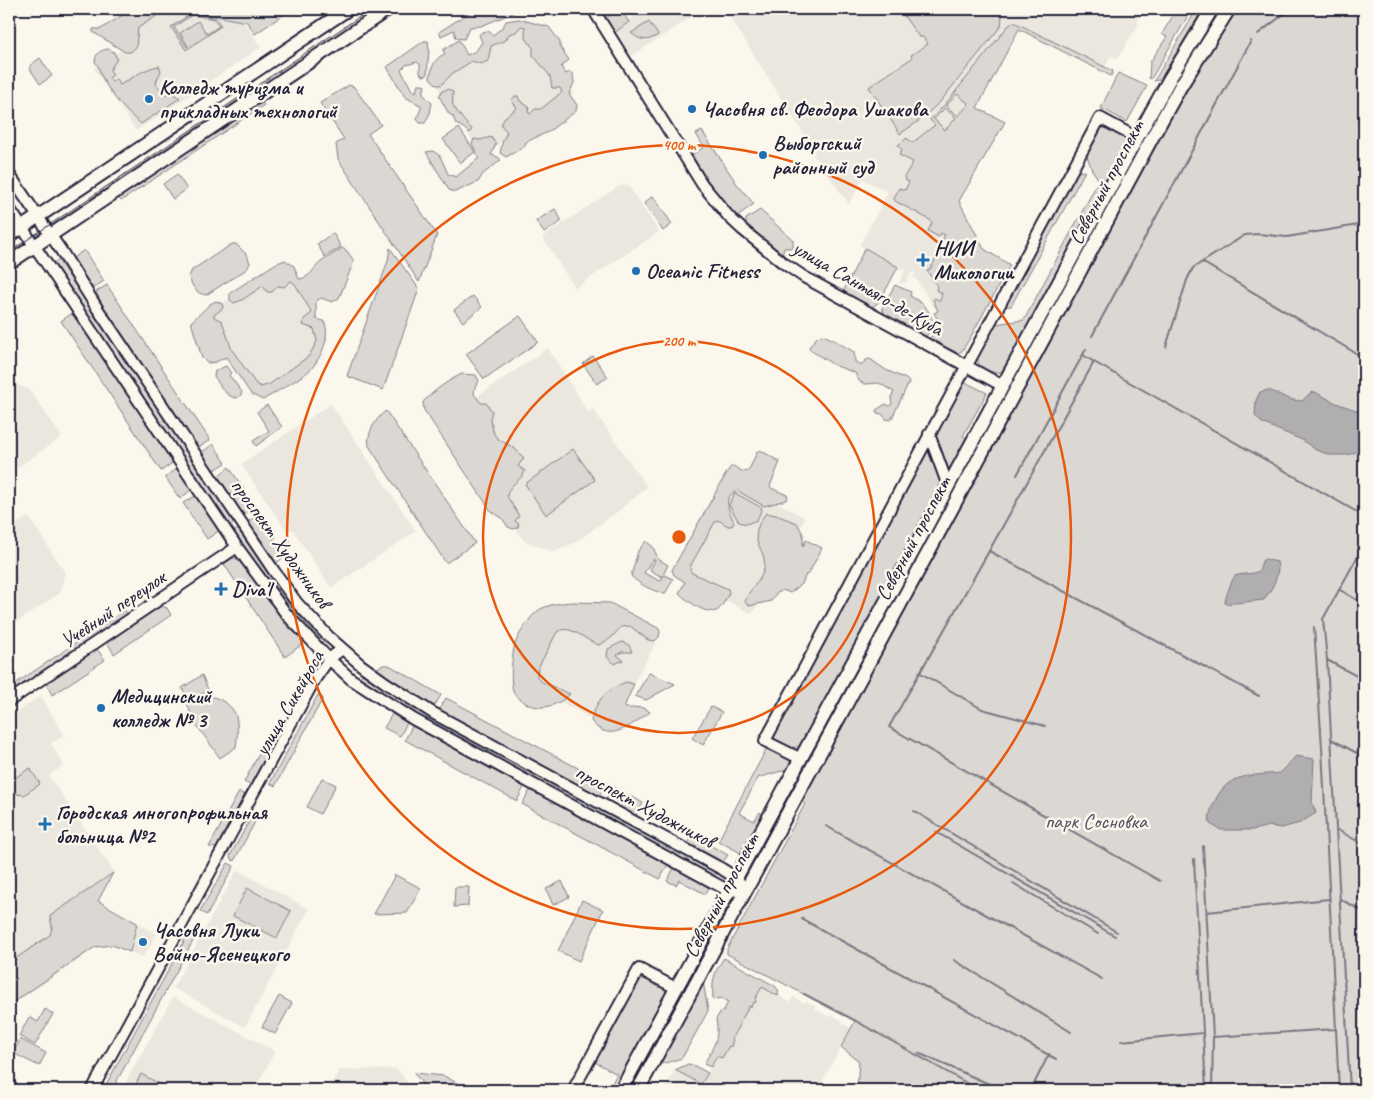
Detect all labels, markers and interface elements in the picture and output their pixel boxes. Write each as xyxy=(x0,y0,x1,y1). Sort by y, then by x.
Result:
place label: Колледж туризма и прикладных технологий xyxy=(159,74,339,124)
marker: Колледж туризма и прикладных технологий xyxy=(143,93,155,105)
place label: Часовня св. Феодора Ушакова xyxy=(702,96,929,122)
marker: Часовня св. Феодора Ушакова xyxy=(686,103,698,115)
street label: Северный проспект xyxy=(1062,114,1150,249)
place label: Выборгский районный суд xyxy=(773,130,876,180)
text: 400 m xyxy=(663,136,697,155)
marker: Выборгский районный суд xyxy=(757,149,769,161)
street label: улица Сантьяго-де-Куба xyxy=(787,233,949,342)
place label: НИИ Микологии xyxy=(934,235,1015,285)
marker: НИИ Микологии xyxy=(916,253,930,267)
place label: Oceanic Fitness xyxy=(646,258,762,284)
marker: Oceanic Fitness xyxy=(630,265,642,277)
text: 200 m xyxy=(663,332,697,351)
street label: Северный проспект xyxy=(869,470,957,605)
street label: проспект Художников xyxy=(225,473,339,616)
centre of rings xyxy=(670,528,688,546)
street label: Учебный переулок xyxy=(56,563,172,654)
place label: Diva'l xyxy=(232,576,275,602)
marker: Diva'l xyxy=(214,582,228,596)
street label: улица Сикейроса xyxy=(247,644,330,762)
place label: Медицинский колледж № 3 xyxy=(111,683,213,733)
marker: Медицинский колледж № 3 xyxy=(95,702,107,714)
street label: проспект Художников xyxy=(571,758,723,855)
place label: Городская многопрофильная больница №2 xyxy=(56,799,268,849)
park label: парк Сосновка xyxy=(1045,808,1149,834)
marker: Городская многопрофильная больница №2 xyxy=(38,817,52,831)
street label: Северный проспект xyxy=(677,827,765,962)
place label: Часовня Луки Войно-Ясенецкого xyxy=(153,917,291,967)
marker: Часовня Луки Войно-Ясенецкого xyxy=(137,936,149,948)

